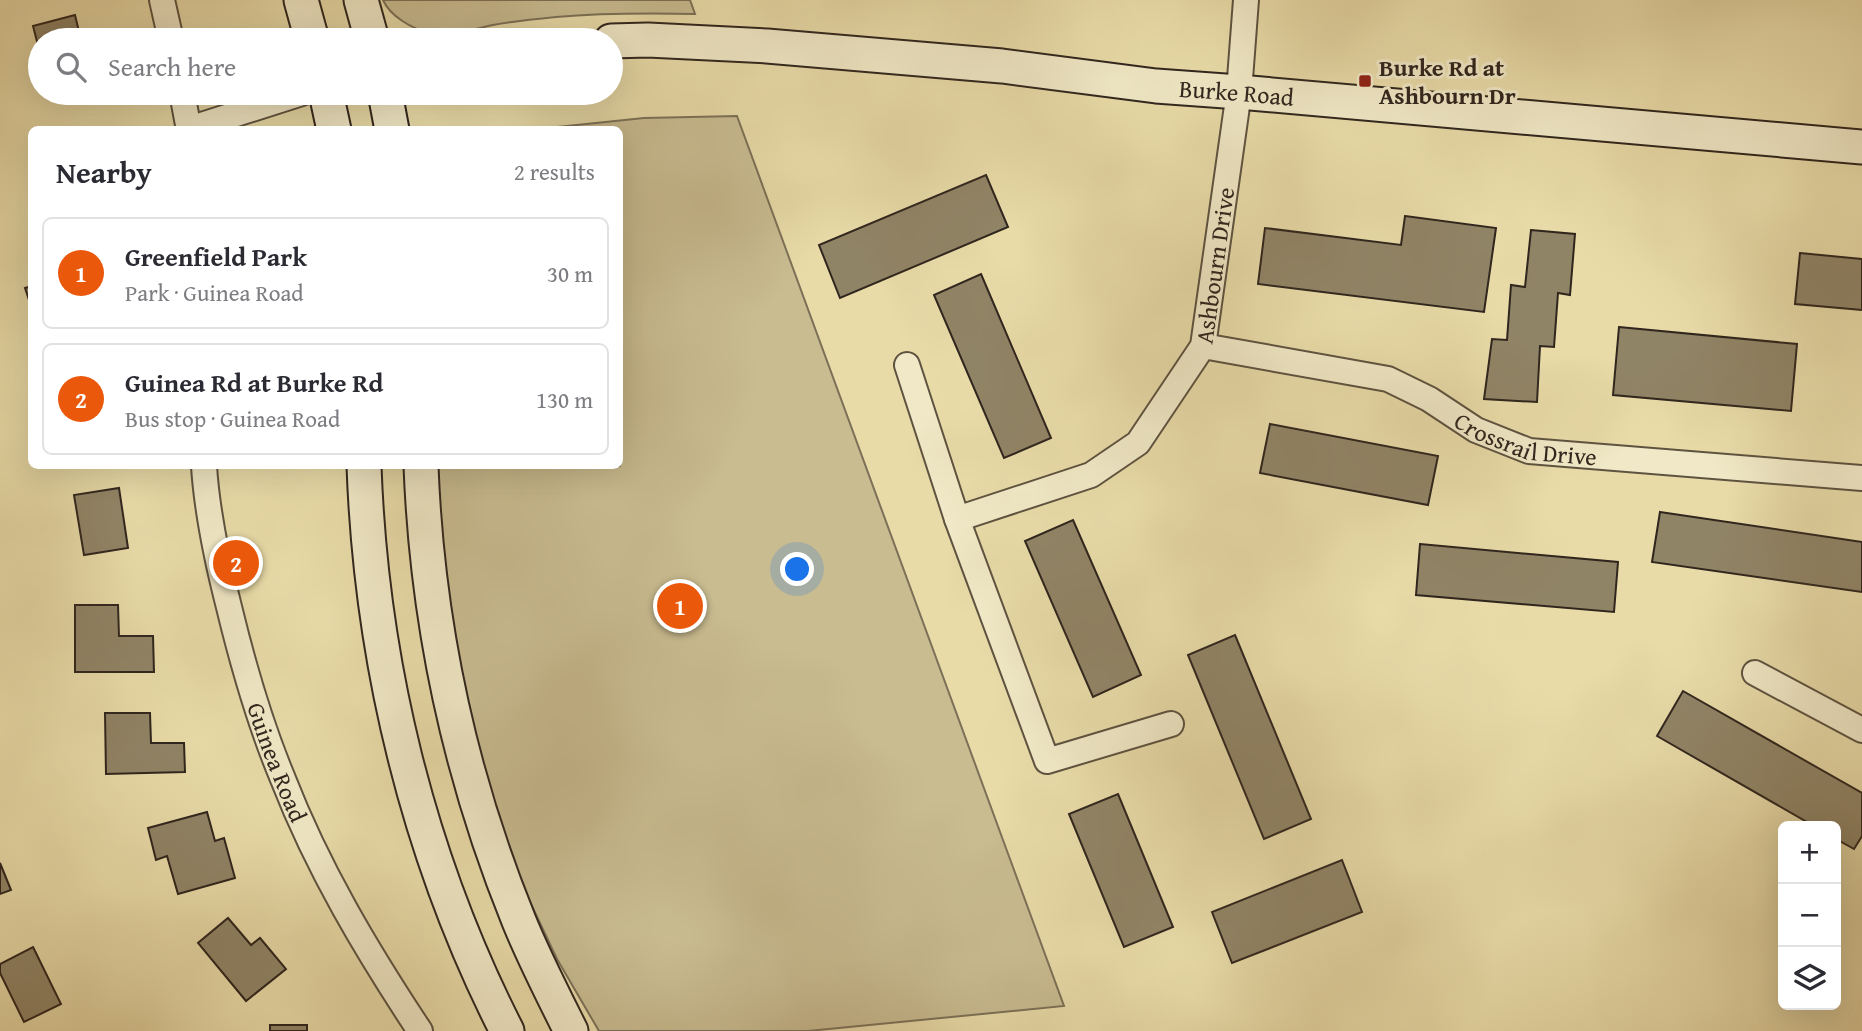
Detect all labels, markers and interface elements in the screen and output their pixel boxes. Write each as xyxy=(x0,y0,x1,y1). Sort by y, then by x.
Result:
search box xyxy=(28,28,623,105)
text: Search here xyxy=(108,47,236,86)
icon: search xyxy=(52,48,90,86)
place label: Burke Rd at Ashbourn Dr xyxy=(1379,50,1516,113)
street label: Burke Road xyxy=(1178,70,1295,114)
marker: Burke Rd at Ashbourn Dr xyxy=(1357,73,1373,89)
text: Nearby xyxy=(56,150,152,194)
text: 2 results xyxy=(514,155,595,188)
street label: Ashbourn Drive xyxy=(1186,185,1243,346)
text: Greenfield Park xyxy=(125,237,307,276)
text: 1 xyxy=(75,257,87,290)
text: 30 m xyxy=(547,257,593,290)
text: Park · Guinea Road xyxy=(125,276,304,309)
text: Guinea Rd at Burke Rd xyxy=(125,363,383,402)
text: 2 xyxy=(75,383,87,416)
text: 130 m xyxy=(536,383,593,416)
text: Bus stop · Guinea Road xyxy=(125,402,340,435)
street label: Crossrail Drive xyxy=(1447,403,1598,474)
pin: 2 xyxy=(213,537,259,589)
your location xyxy=(780,552,814,586)
pin: 1 xyxy=(657,580,703,632)
street label: Guinea Road xyxy=(239,698,316,828)
map controls xyxy=(1778,821,1841,1010)
button: + xyxy=(1778,821,1841,884)
button: − xyxy=(1778,884,1841,947)
button: layers xyxy=(1778,947,1841,1010)

